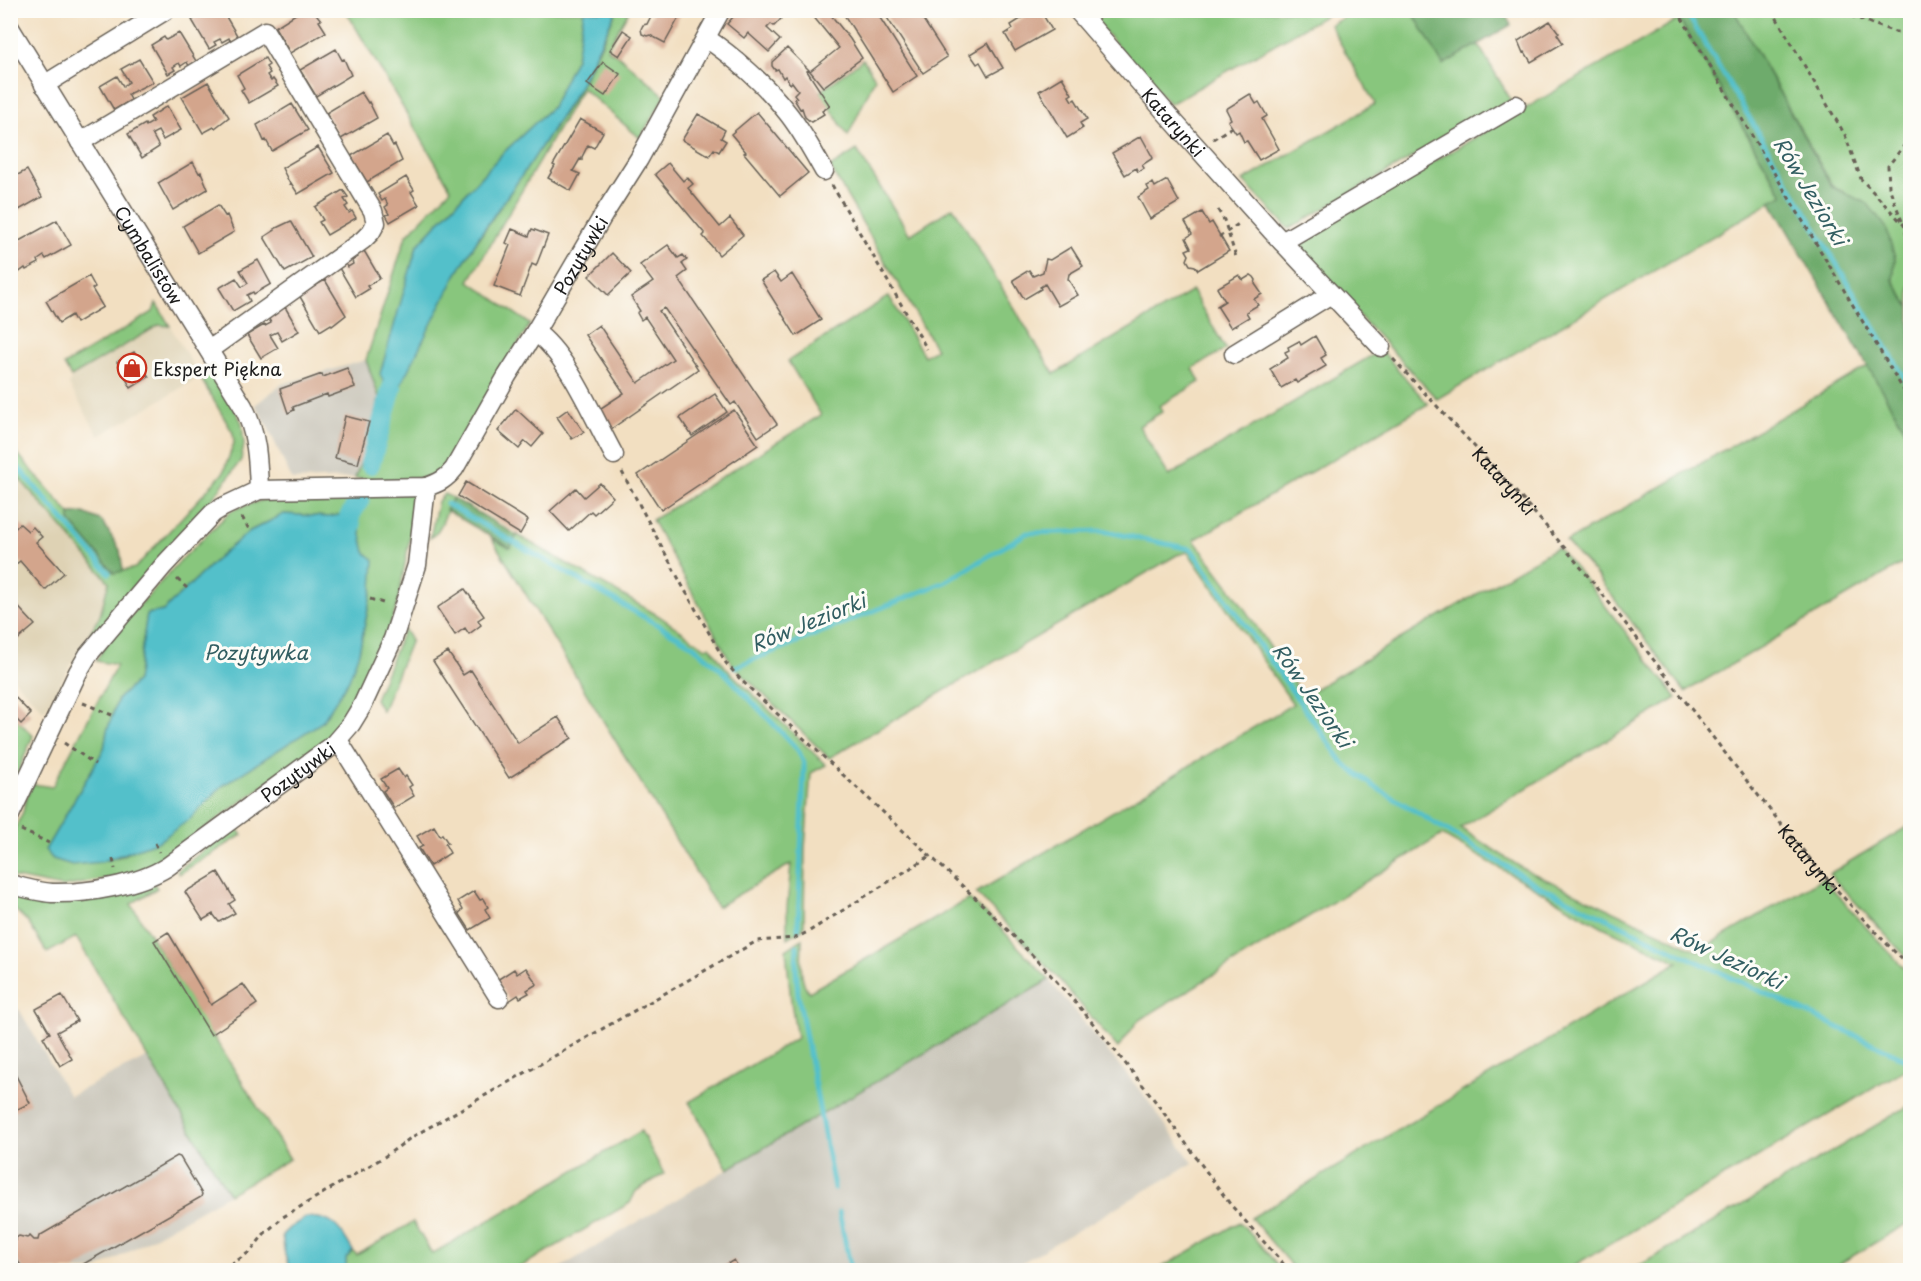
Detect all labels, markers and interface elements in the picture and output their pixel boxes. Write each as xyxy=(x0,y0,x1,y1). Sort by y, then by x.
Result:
street label: Katarynki xyxy=(1136,81,1212,162)
water label: Rów Jeziorki xyxy=(1767,131,1857,254)
street label: Cymbalistów xyxy=(109,200,190,309)
street label: Pozytywki xyxy=(546,211,614,300)
shop icon: Ekspert Piękna xyxy=(116,352,148,384)
place label: Ekspert Piękna xyxy=(153,355,282,382)
street label: Katarynki xyxy=(1467,440,1543,520)
water label: Rów Jeziorki xyxy=(746,584,873,659)
water label: Pozytywka xyxy=(204,637,308,667)
water label: Rów Jeziorki xyxy=(1266,637,1362,756)
street label: Pozytywki xyxy=(254,735,341,808)
street label: Katarynki xyxy=(1772,818,1847,899)
water label: Rów Jeziorki xyxy=(1666,918,1791,998)

